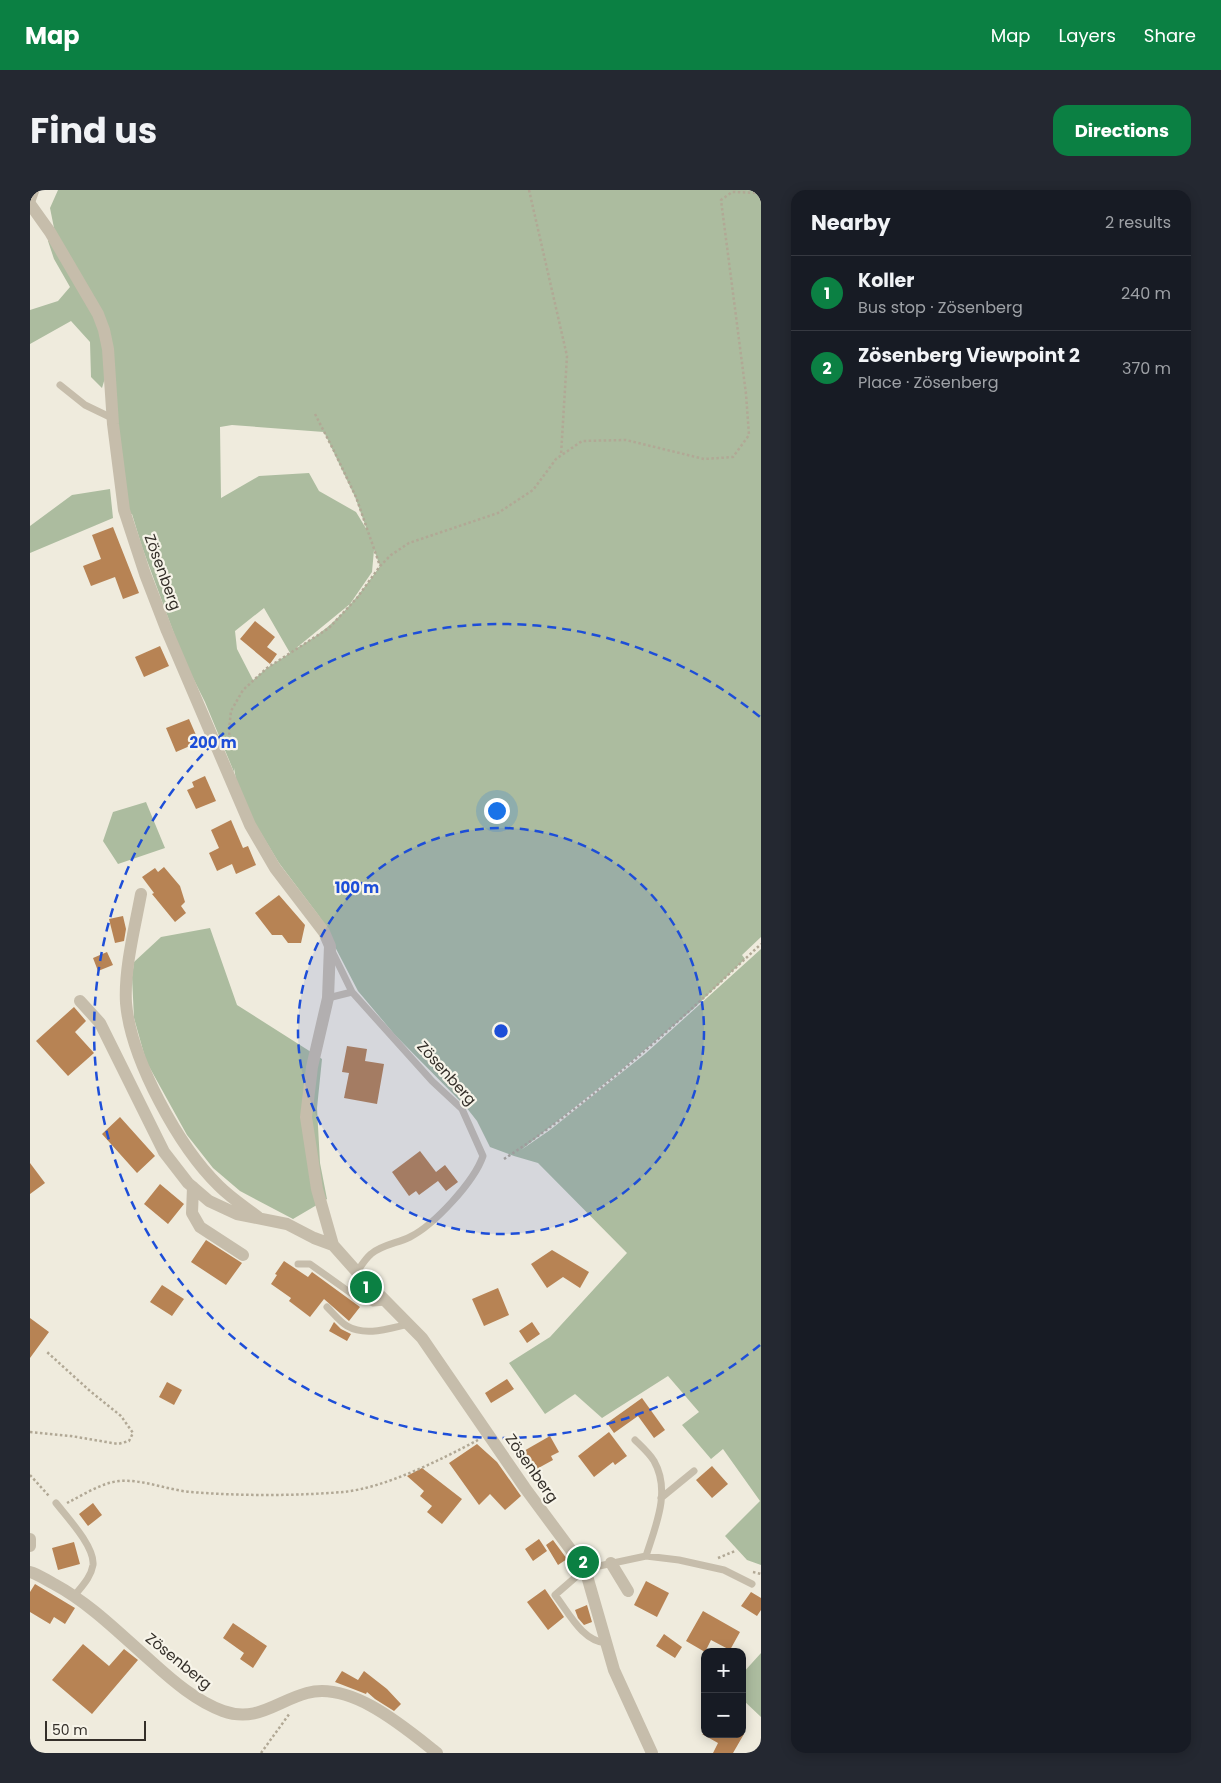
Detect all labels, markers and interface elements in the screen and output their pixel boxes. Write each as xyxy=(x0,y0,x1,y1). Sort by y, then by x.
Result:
text: Map xyxy=(25,19,80,52)
text: Map xyxy=(991,23,1031,48)
text: Layers xyxy=(1059,23,1116,48)
text: Share xyxy=(1144,23,1196,48)
button: Directions xyxy=(1053,105,1191,156)
text: Find us xyxy=(30,106,157,155)
text: Nearby xyxy=(811,208,891,237)
text: 2 results xyxy=(1105,211,1171,234)
text: Koller xyxy=(858,267,914,294)
text: 1 xyxy=(824,282,830,305)
text: 240 m xyxy=(1121,282,1171,305)
text: Bus stop · Zösenberg xyxy=(858,296,1023,319)
text: Zösenberg Viewpoint 2 xyxy=(858,342,1080,369)
text: 2 xyxy=(822,357,832,380)
text: 370 m xyxy=(1122,357,1171,380)
text: Place · Zösenberg xyxy=(858,371,999,394)
street label: Zösenberg xyxy=(140,531,186,613)
text: 200 m xyxy=(189,732,237,753)
your location xyxy=(484,798,510,824)
text: 100 m xyxy=(335,877,379,898)
centre of rings xyxy=(492,1022,510,1040)
street label: Zösenberg xyxy=(413,1036,481,1110)
pin: 1 xyxy=(350,1268,382,1306)
street label: Zösenberg xyxy=(501,1429,563,1507)
pin: 2 xyxy=(567,1543,599,1581)
street label: Zösenberg xyxy=(141,1628,217,1694)
map controls xyxy=(701,1648,746,1738)
button: + xyxy=(701,1648,746,1693)
button: − xyxy=(701,1693,746,1738)
scale bar xyxy=(45,1718,146,1741)
text: 50 m xyxy=(52,1720,88,1740)

